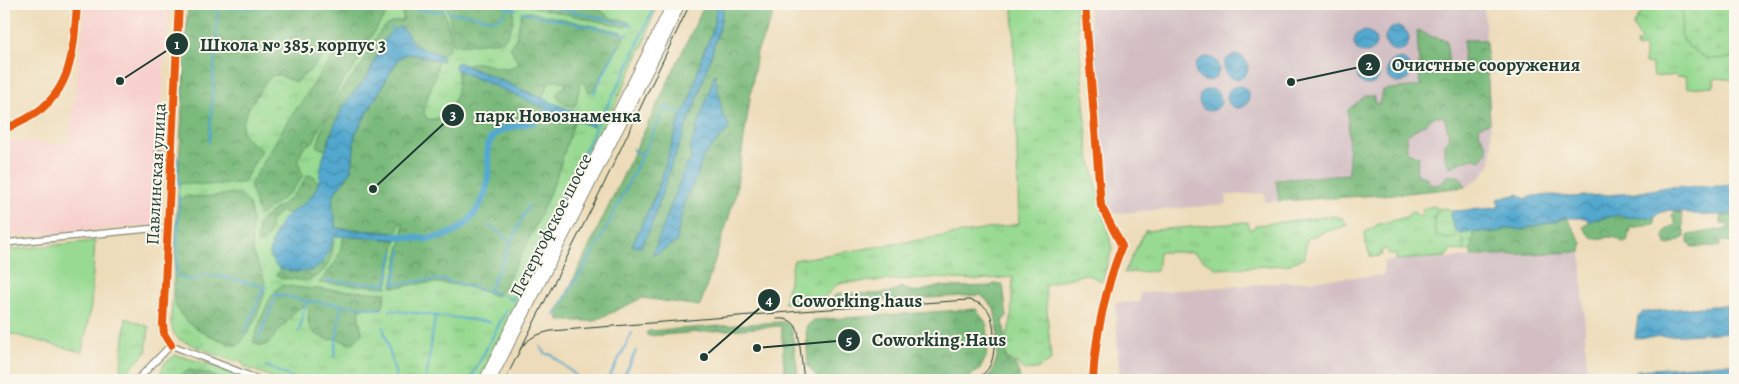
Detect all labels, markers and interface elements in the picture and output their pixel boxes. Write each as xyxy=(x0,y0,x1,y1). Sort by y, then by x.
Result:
callout: Школа № 385, корпус 3 xyxy=(164,27,396,61)
text: Школа № 385, корпус 3 xyxy=(200,32,386,58)
text: 1 xyxy=(174,34,180,54)
callout: Очистные сооружения xyxy=(1357,48,1591,82)
text: Очистные сооружения xyxy=(1392,52,1580,78)
text: 2 xyxy=(1365,55,1373,75)
callout: парк Новознаменка xyxy=(440,98,651,132)
street label: Павлинская улица xyxy=(140,102,172,246)
text: парк Новознаменка xyxy=(475,103,642,129)
text: 3 xyxy=(450,105,456,125)
street label: Петергофское шоссе xyxy=(504,149,598,301)
callout: Coworking.haus xyxy=(756,283,932,317)
text: Coworking.haus xyxy=(792,288,922,314)
text: 4 xyxy=(765,290,773,310)
callout: Coworking.Haus xyxy=(837,323,1016,357)
text: Coworking.Haus xyxy=(872,327,1006,353)
text: 5 xyxy=(846,330,852,350)

